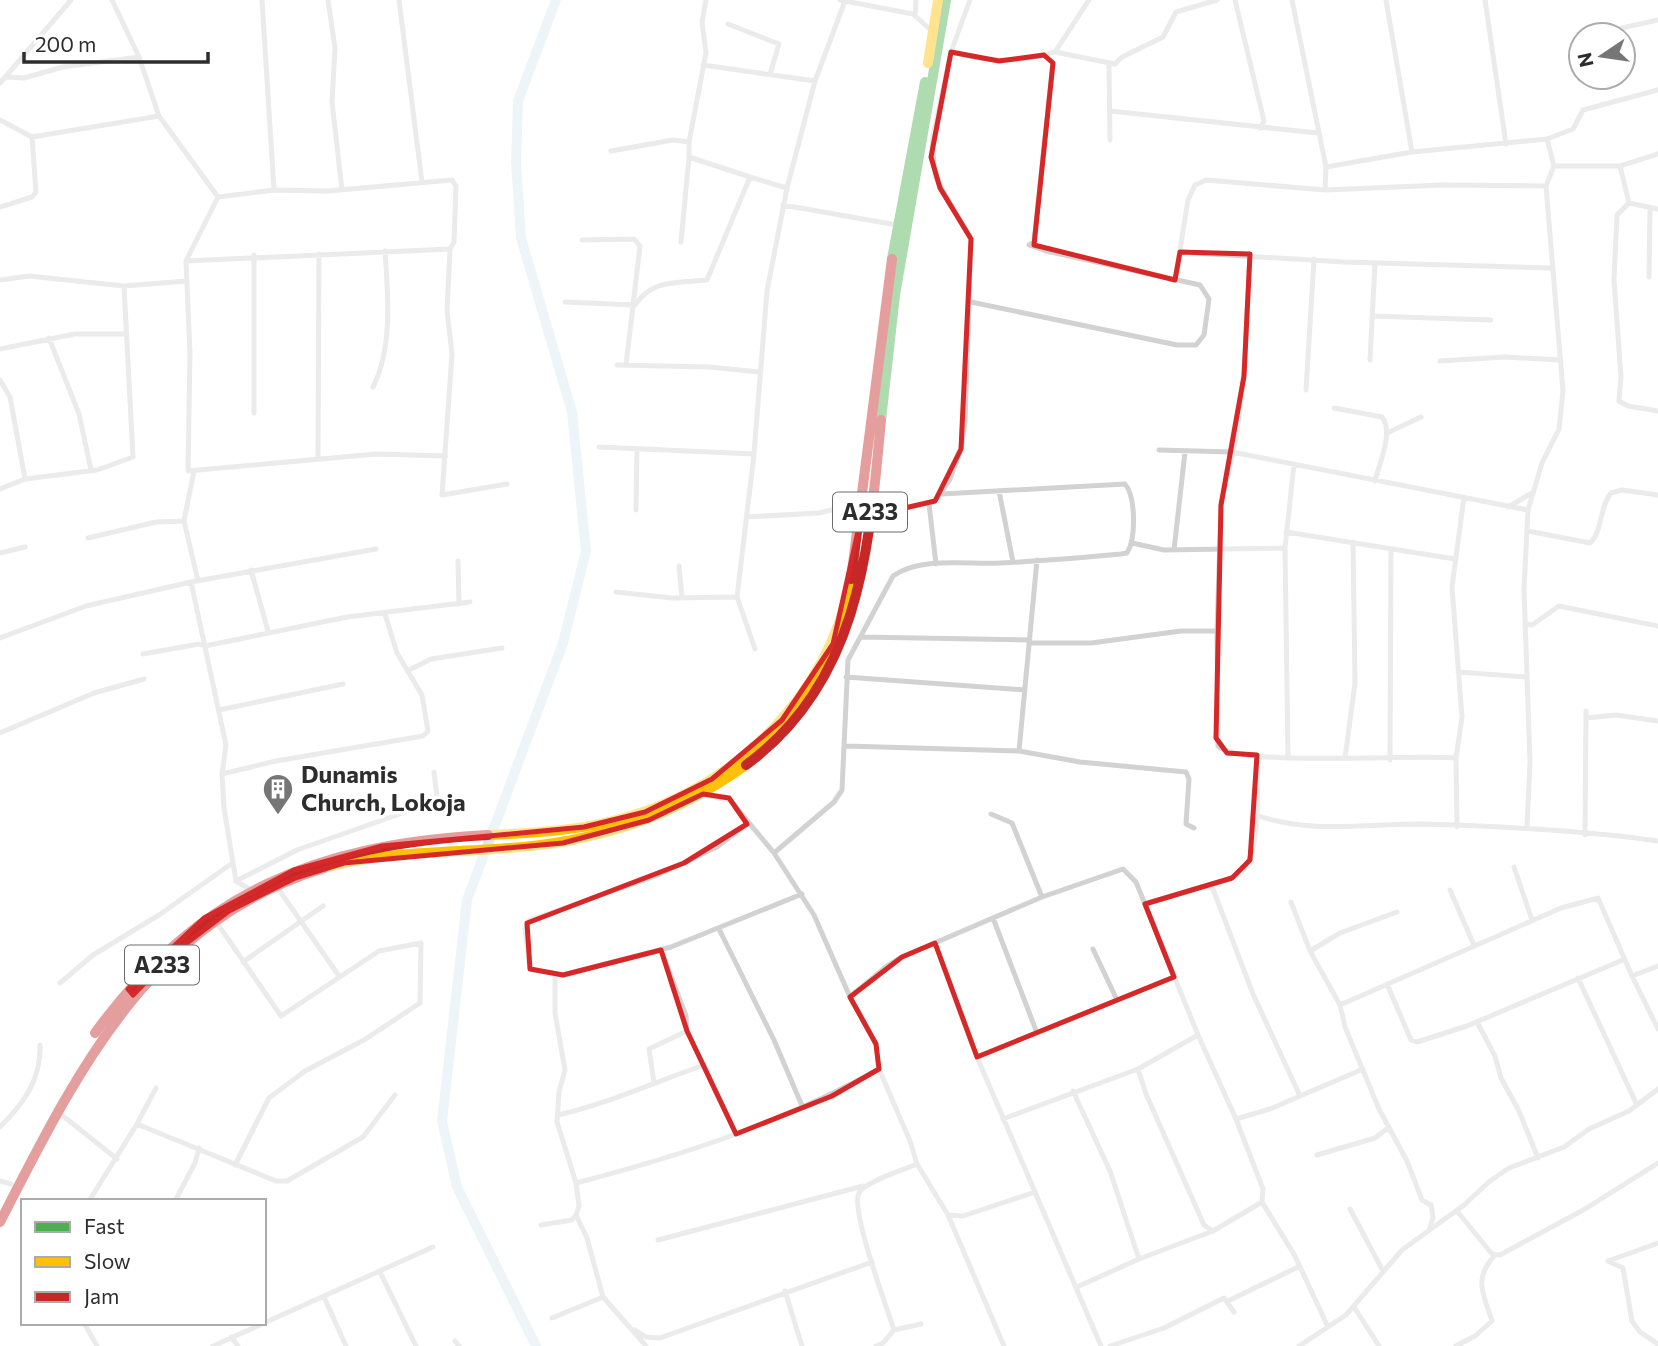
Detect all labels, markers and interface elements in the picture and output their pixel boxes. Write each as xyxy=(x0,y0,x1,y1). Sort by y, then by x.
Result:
scale bar xyxy=(24,21,208,65)
north arrow xyxy=(1567,21,1637,91)
text: 200 m xyxy=(35,31,96,56)
text: N xyxy=(1572,50,1598,69)
road number: A233 xyxy=(833,492,907,532)
place label: Dunamis Church, Lokoja xyxy=(301,759,466,816)
building icon: Dunamis Church, Lokoja xyxy=(261,772,295,816)
road number: A233 xyxy=(125,946,199,984)
legend xyxy=(21,1199,266,1325)
text: Fast xyxy=(84,1213,125,1238)
text: Slow xyxy=(84,1248,131,1273)
text: Jam xyxy=(84,1283,119,1308)

